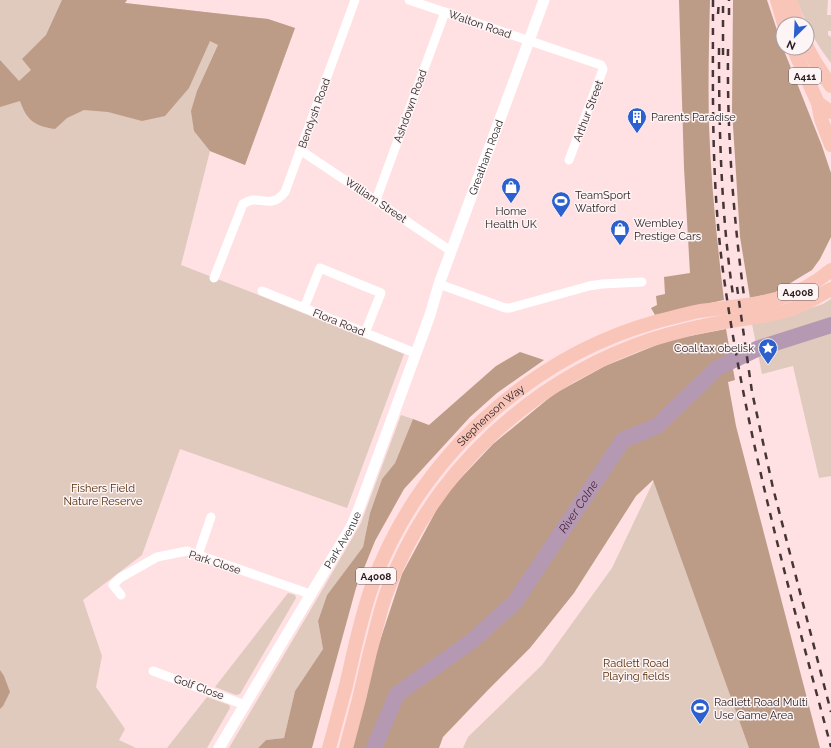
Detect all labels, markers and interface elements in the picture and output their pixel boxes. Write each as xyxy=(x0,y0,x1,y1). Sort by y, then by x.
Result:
street label: Walton Road xyxy=(447,8,513,41)
north arrow xyxy=(775,16,815,56)
text: N xyxy=(785,37,798,52)
street label: Ashdown Road xyxy=(391,68,430,144)
road number: A411 xyxy=(789,68,821,84)
street label: Bendysh Road xyxy=(296,76,333,150)
street label: Arthur Street xyxy=(571,78,606,144)
building icon: Parents Paradise xyxy=(626,106,648,134)
place label: Parents Paradise xyxy=(651,111,736,124)
street label: Greatham Road xyxy=(466,118,506,197)
street label: William Street xyxy=(342,175,409,226)
shop icon: Home Health UK xyxy=(500,176,522,204)
place label: TeamSport Watford xyxy=(575,189,631,215)
sports icon: TeamSport Watford xyxy=(550,190,572,218)
place label: Home Health UK xyxy=(485,205,538,231)
place label: Wembley Prestige Cars xyxy=(634,217,701,243)
shop icon: Wembley Prestige Cars xyxy=(609,218,631,246)
road number: A4008 xyxy=(778,284,818,300)
street label: Flora Road xyxy=(311,306,367,339)
place icon: Coal tax obelisk xyxy=(757,337,779,365)
place label: Coal tax obelisk xyxy=(674,342,754,355)
street label: Stephenson Way xyxy=(454,382,527,449)
water label: River Colne xyxy=(556,477,601,536)
park label: Fishers Field Nature Reserve xyxy=(64,482,143,508)
street label: Park Avenue xyxy=(322,509,364,571)
street label: Park Close xyxy=(187,548,243,577)
road number: A4008 xyxy=(356,568,396,584)
park label: Radlett Road Playing fields xyxy=(602,657,670,683)
street label: Golf Close xyxy=(172,672,226,703)
place label: Radlett Road Multi Use Game Area xyxy=(714,696,808,722)
sports icon: Radlett Road Multi Use Game Area xyxy=(689,697,711,725)

